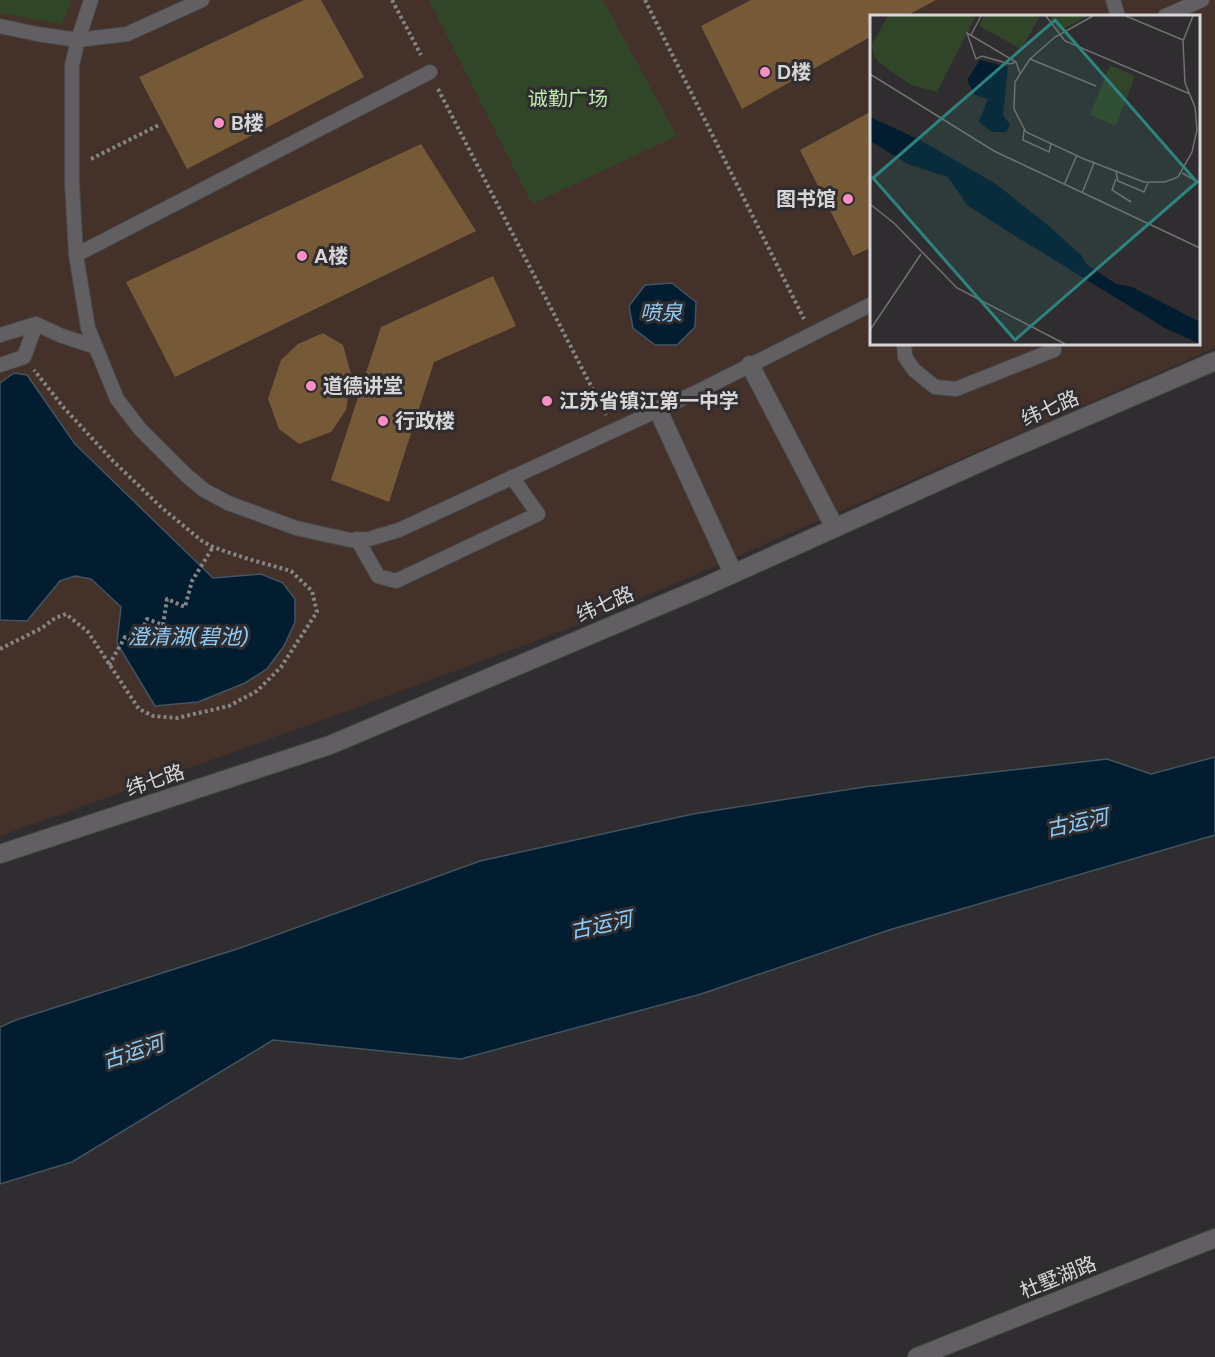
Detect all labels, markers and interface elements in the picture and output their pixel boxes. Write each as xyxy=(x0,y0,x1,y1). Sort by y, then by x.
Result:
inset map xyxy=(870,15,1200,345)
place label: D楼 xyxy=(777,59,811,85)
marker: D楼 xyxy=(758,65,772,79)
park label: 诚勤广场 xyxy=(528,86,608,112)
place label: B楼 xyxy=(231,110,264,136)
marker: B楼 xyxy=(212,116,226,130)
place label: 图书馆 xyxy=(776,186,836,212)
marker: 图书馆 xyxy=(841,192,855,206)
place label: A楼 xyxy=(314,243,348,269)
marker: A楼 xyxy=(295,249,309,263)
water label: 喷泉 xyxy=(640,299,683,327)
place label: 道德讲堂 xyxy=(323,373,403,399)
marker: 道德讲堂 xyxy=(304,379,318,393)
street label: 纬七路 xyxy=(1017,384,1083,432)
place label: 江苏省镇江第一中学 xyxy=(559,388,739,414)
marker: 江苏省镇江第一中学 xyxy=(540,394,554,408)
place label: 行政楼 xyxy=(395,408,455,434)
marker: 行政楼 xyxy=(376,414,390,428)
street label: 纬七路 xyxy=(572,580,638,628)
water label: 澄清湖(碧池) xyxy=(128,623,248,651)
street label: 纬七路 xyxy=(122,758,188,802)
water label: 古运河 xyxy=(1043,802,1115,843)
water label: 古运河 xyxy=(567,904,639,945)
water label: 古运河 xyxy=(99,1028,171,1075)
street label: 杜墅湖路 xyxy=(1016,1250,1100,1304)

